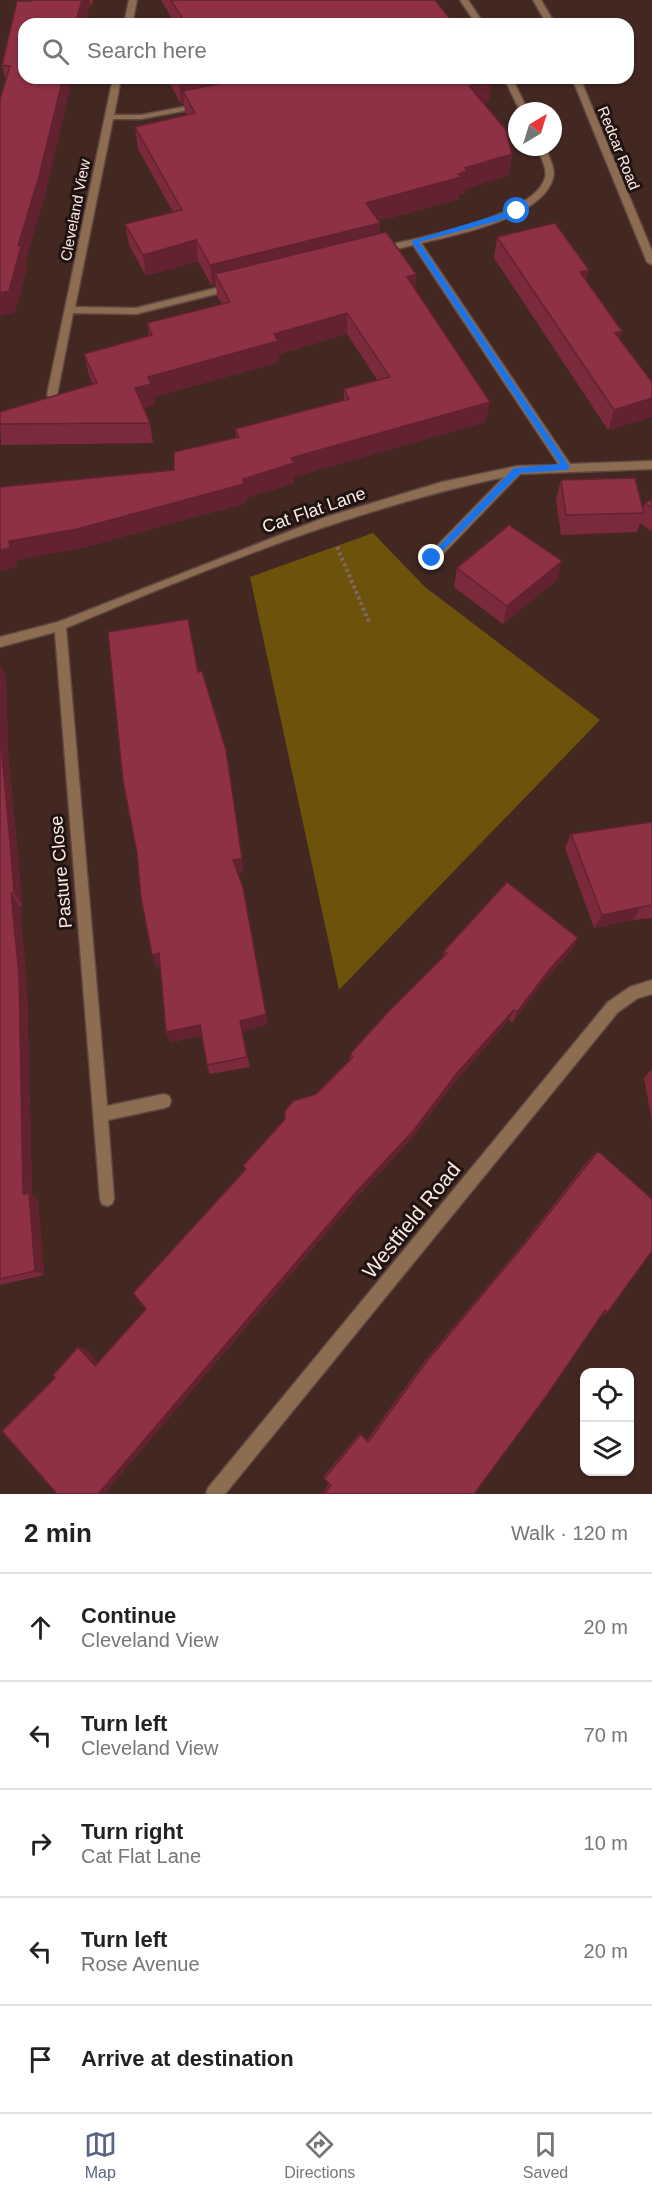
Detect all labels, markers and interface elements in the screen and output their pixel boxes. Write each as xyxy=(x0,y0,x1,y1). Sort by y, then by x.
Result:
search box xyxy=(18,18,634,84)
icon: search xyxy=(39,35,72,68)
text: Search here xyxy=(87,38,207,63)
north arrow xyxy=(508,102,562,156)
street label: Redcar Road xyxy=(595,104,643,192)
street label: Cleveland View xyxy=(57,158,93,262)
route start xyxy=(503,197,529,223)
street label: Cat Flat Lane xyxy=(260,483,368,537)
route end xyxy=(418,544,444,570)
street label: Pasture Close xyxy=(46,815,76,929)
street label: Westfield Road xyxy=(357,1158,465,1282)
map controls xyxy=(580,1368,634,1476)
button: locate xyxy=(580,1368,634,1422)
button: layers xyxy=(580,1422,634,1476)
text: 2 min xyxy=(24,1518,92,1548)
text: Walk · 120 m xyxy=(511,1522,628,1544)
text: Continue xyxy=(81,1603,176,1628)
icon: ahead xyxy=(24,1611,57,1644)
text: 20 m xyxy=(584,1616,628,1638)
text: Cleveland View xyxy=(81,1629,219,1651)
text: Turn left xyxy=(81,1711,167,1736)
icon: left xyxy=(24,1719,57,1752)
text: 70 m xyxy=(584,1724,628,1746)
text: Cleveland View xyxy=(81,1737,219,1759)
text: Turn right xyxy=(81,1819,183,1844)
icon: right xyxy=(24,1827,57,1860)
text: 10 m xyxy=(584,1832,628,1854)
text: Cat Flat Lane xyxy=(81,1845,201,1867)
text: Turn left xyxy=(81,1927,167,1952)
icon: left xyxy=(24,1935,57,1968)
text: 20 m xyxy=(584,1940,628,1962)
text: Rose Avenue xyxy=(81,1953,200,1975)
icon: arrive xyxy=(24,2043,57,2076)
text: Arrive at destination xyxy=(81,2046,294,2071)
tab: Map xyxy=(84,2128,117,2182)
tab: Directions xyxy=(284,2128,355,2182)
tab: Saved xyxy=(523,2128,568,2182)

